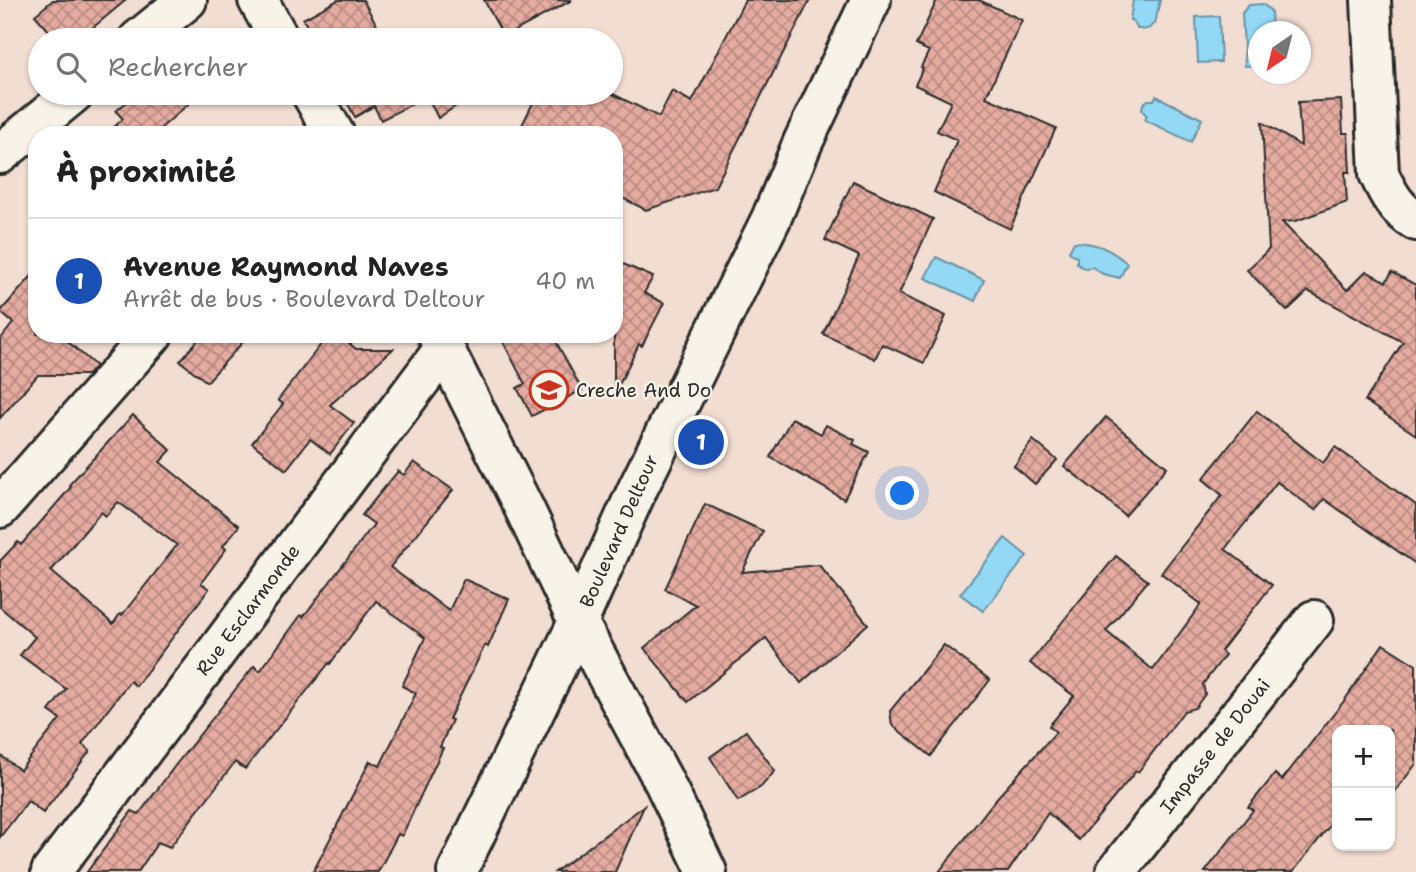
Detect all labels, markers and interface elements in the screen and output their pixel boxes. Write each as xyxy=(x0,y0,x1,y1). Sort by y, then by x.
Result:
north arrow xyxy=(1248,21,1311,84)
search box xyxy=(28,28,623,105)
icon: search xyxy=(52,48,90,86)
text: Rechercher xyxy=(108,49,248,84)
text: À proximité xyxy=(56,151,236,192)
text: Avenue Raymond Naves xyxy=(123,249,449,284)
text: 1 xyxy=(74,266,84,296)
text: 40 m xyxy=(535,266,595,296)
text: Arrêt de bus · Boulevard Deltour xyxy=(123,284,485,314)
school or university icon: Creche And Do xyxy=(528,369,570,411)
place label: Creche And Do xyxy=(576,378,711,403)
pin: 1 xyxy=(678,416,724,468)
street label: Boulevard Deltour xyxy=(574,450,664,612)
your location xyxy=(885,476,919,510)
street label: Rue Esclarmonde xyxy=(190,539,306,681)
street label: Impasse de Douai xyxy=(1154,673,1276,819)
map controls xyxy=(1332,725,1395,851)
button: + xyxy=(1332,725,1395,788)
button: − xyxy=(1332,788,1395,851)

